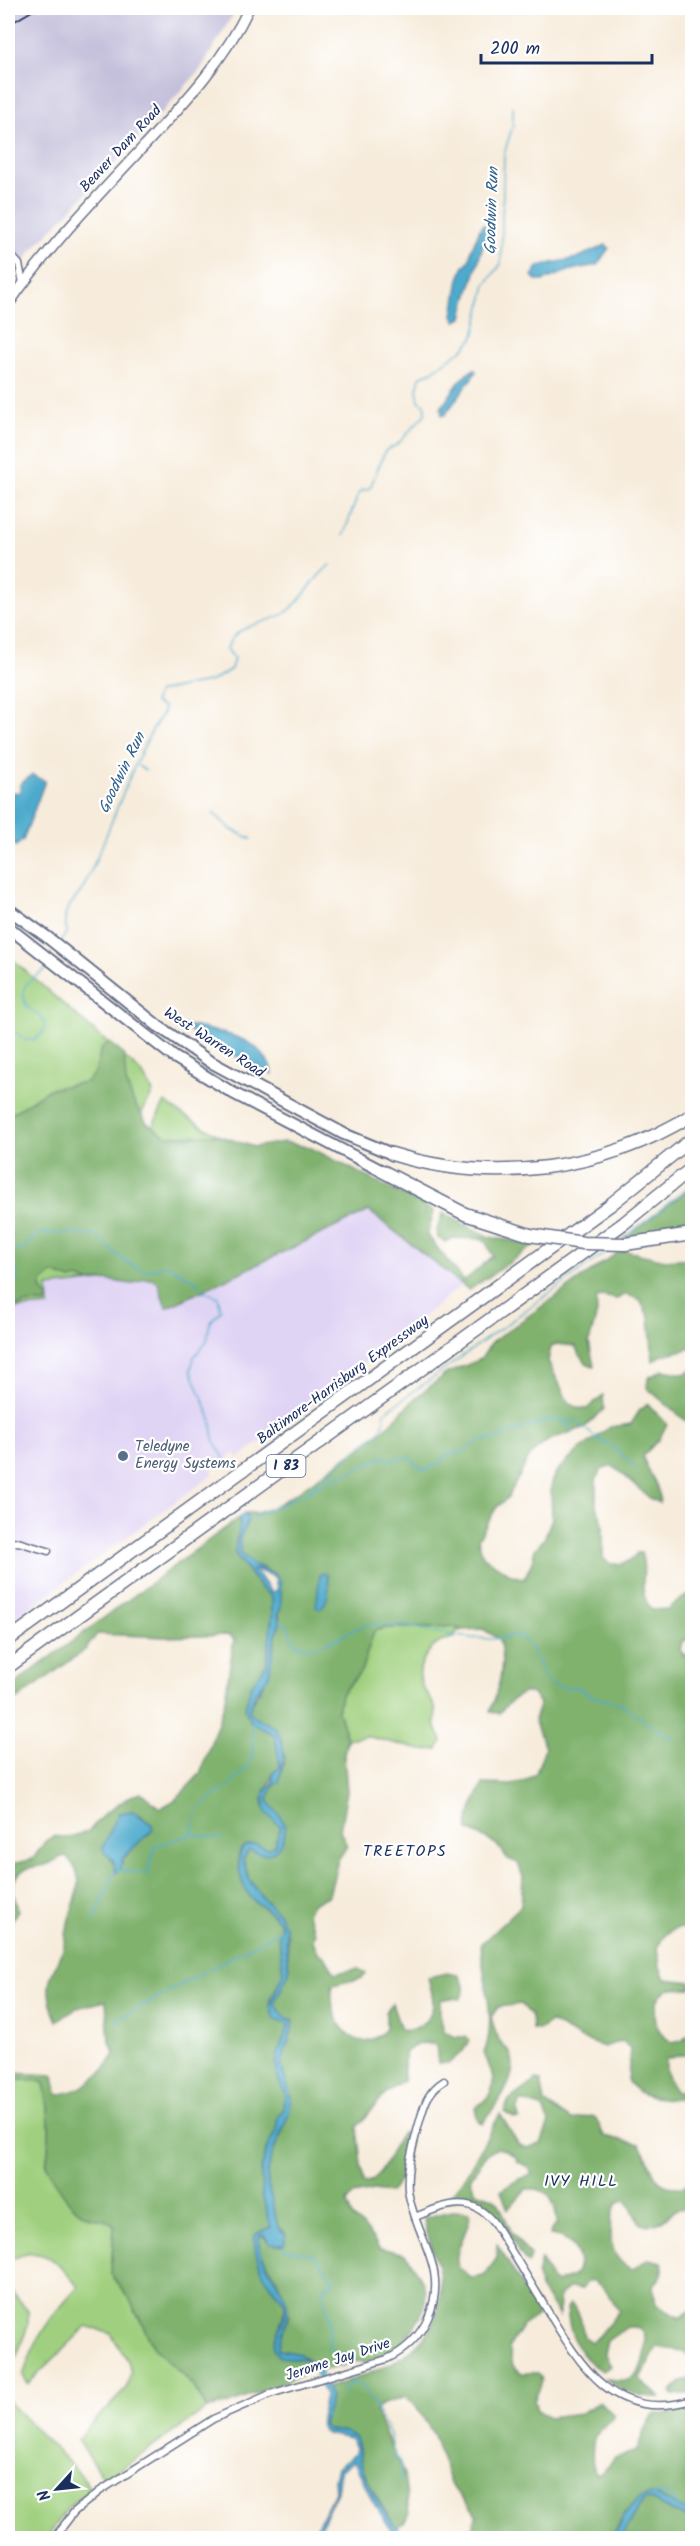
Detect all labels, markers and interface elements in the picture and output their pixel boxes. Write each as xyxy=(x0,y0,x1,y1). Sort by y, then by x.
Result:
scale bar xyxy=(481,27,652,65)
text: 200 m xyxy=(490,35,540,64)
street label: Beaver Dam Road xyxy=(74,99,168,198)
water label: Goodwin Run xyxy=(478,165,506,255)
water label: Goodwin Run xyxy=(92,727,153,818)
street label: West Warren Road xyxy=(159,1001,270,1085)
street label: Baltimore-Harrisburg Expressway xyxy=(252,1309,435,1451)
place label: Teledyne Energy Systems xyxy=(135,1435,237,1476)
marker: Teledyne Energy Systems xyxy=(116,1449,130,1463)
road number: I 83 xyxy=(266,1455,306,1477)
district label: TREETOPS xyxy=(363,1839,447,1864)
district label: IVY HILL xyxy=(544,2169,618,2194)
street label: Jerome Jay Drive xyxy=(283,2332,394,2388)
north arrow xyxy=(27,2459,87,2519)
text: N xyxy=(32,2485,58,2505)

